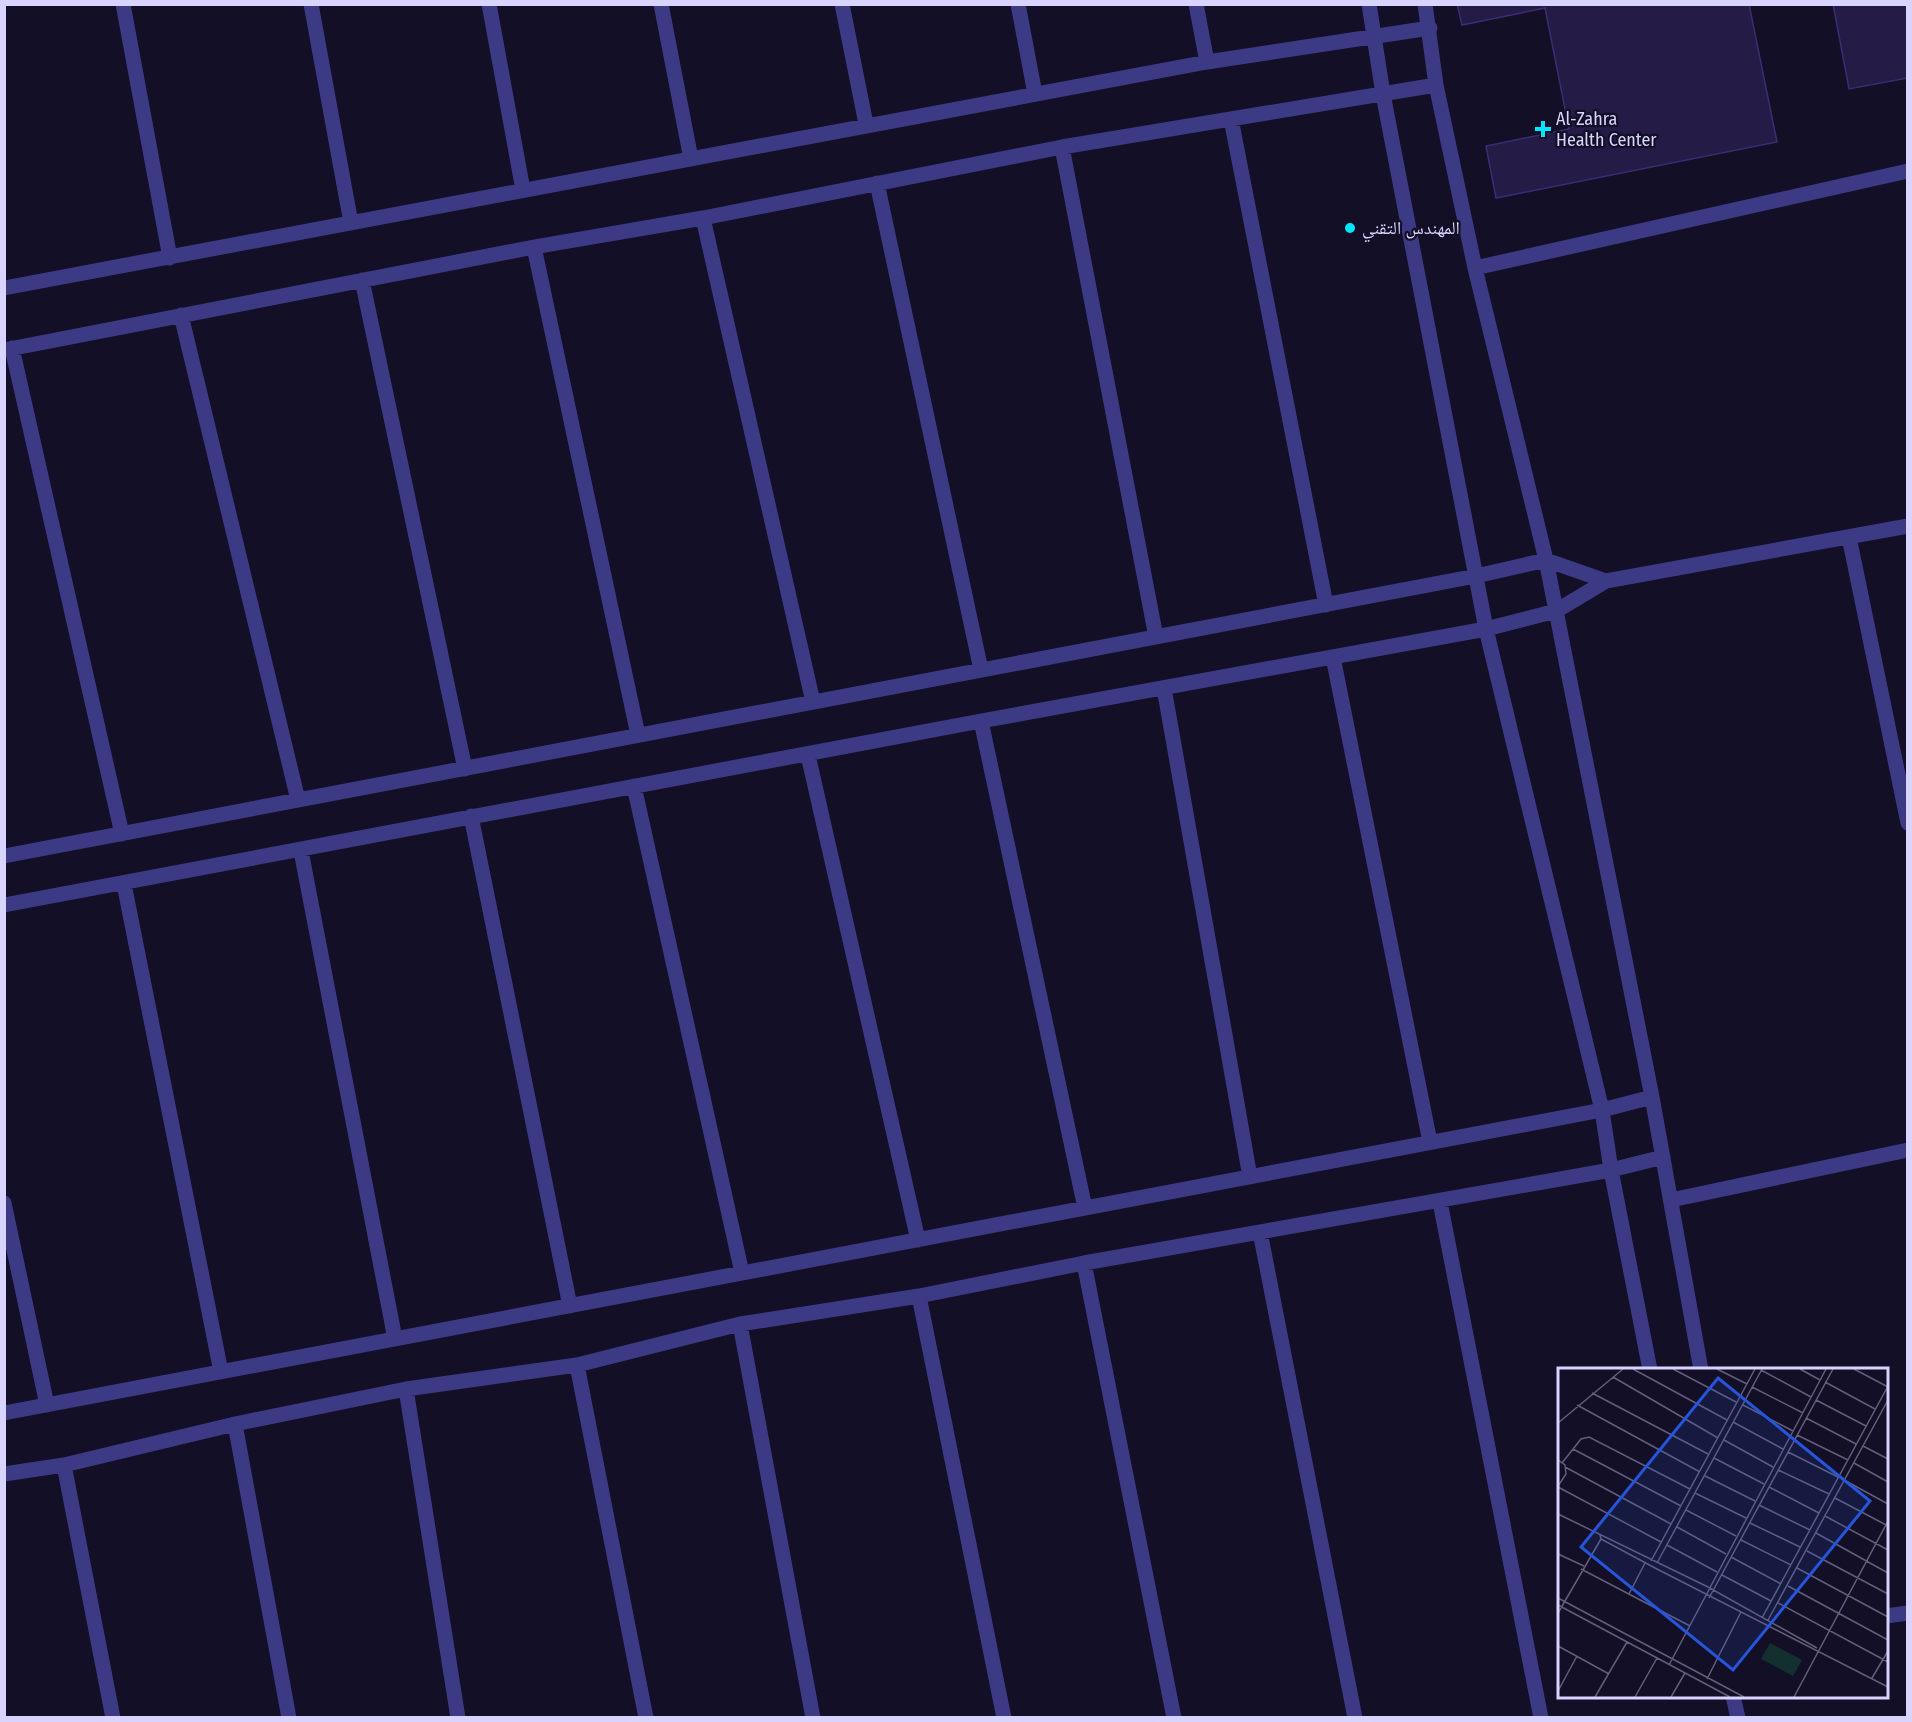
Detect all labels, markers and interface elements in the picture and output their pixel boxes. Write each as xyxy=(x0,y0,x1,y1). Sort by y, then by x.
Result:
place label: Al-Zahra Health Center xyxy=(1556,108,1657,151)
marker: Al-Zahra Health Center xyxy=(1534,120,1552,138)
place label: المهندس التقني xyxy=(1362,217,1460,243)
marker: المهندس التقني xyxy=(1343,221,1357,235)
inset map xyxy=(1558,1368,1888,1698)

